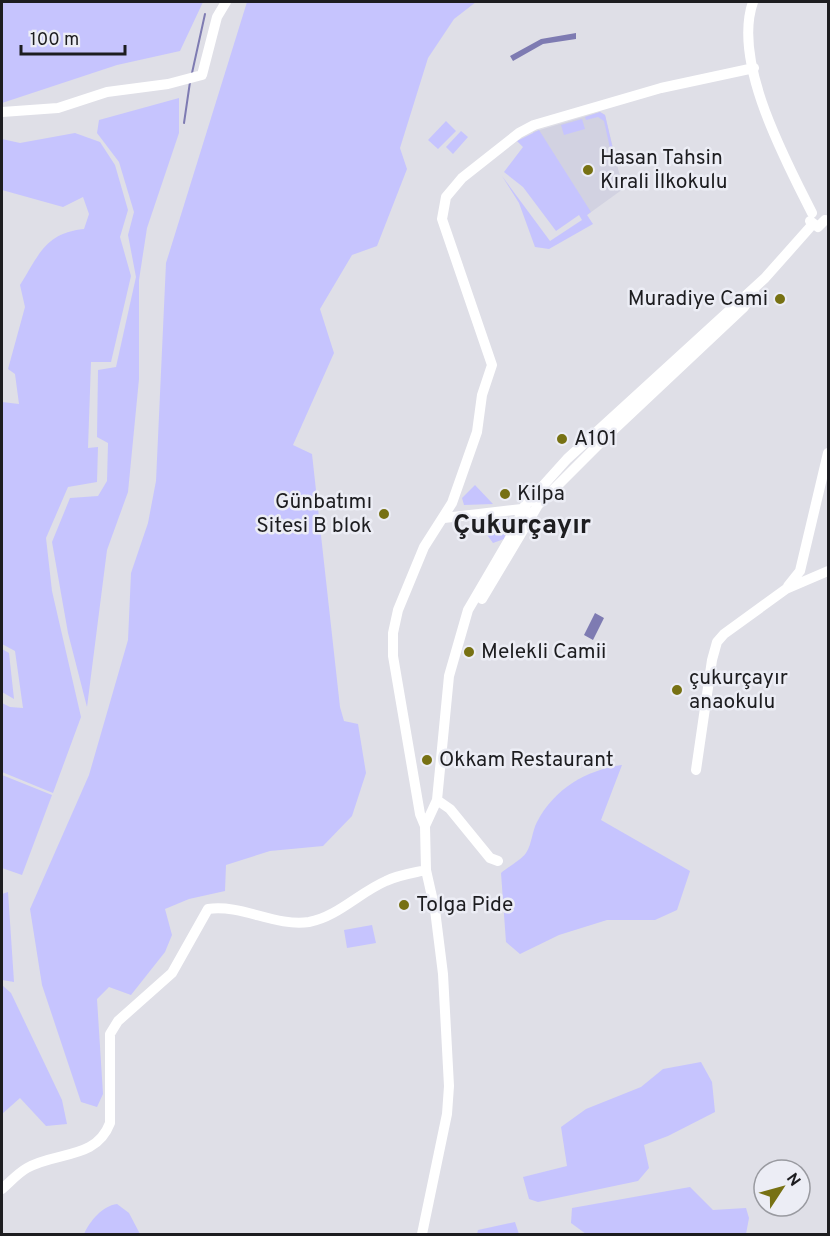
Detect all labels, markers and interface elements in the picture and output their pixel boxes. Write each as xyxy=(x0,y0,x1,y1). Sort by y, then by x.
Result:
scale bar xyxy=(21,18,124,56)
text: 100 m xyxy=(30,29,79,52)
place label: Hasan Tahsin Kırali İlkokulu xyxy=(600,145,728,196)
marker: Hasan Tahsin Kırali İlkokulu xyxy=(581,163,595,177)
place label: Muradiye Cami xyxy=(628,286,768,313)
marker: Muradiye Cami xyxy=(773,292,787,306)
place label: A101 xyxy=(574,426,617,453)
marker: A101 xyxy=(555,432,569,446)
place label: Kilpa xyxy=(517,481,565,508)
marker: Kilpa xyxy=(498,487,512,501)
place label: Günbatımı Sitesi B blok xyxy=(256,489,372,540)
marker: Günbatımı Sitesi B blok xyxy=(377,507,391,521)
district label: Çukurçayır xyxy=(453,509,591,543)
place label: Melekli Camii xyxy=(481,639,606,666)
marker: Melekli Camii xyxy=(462,645,476,659)
place label: çukurçayır anaokulu xyxy=(689,665,788,716)
marker: çukurçayır anaokulu xyxy=(670,683,684,697)
place label: Okkam Restaurant xyxy=(439,747,614,774)
marker: Okkam Restaurant xyxy=(420,753,434,767)
place label: Tolga Pide xyxy=(416,892,513,919)
marker: Tolga Pide xyxy=(397,898,411,912)
north arrow xyxy=(752,1158,812,1218)
text: N xyxy=(781,1170,804,1191)

